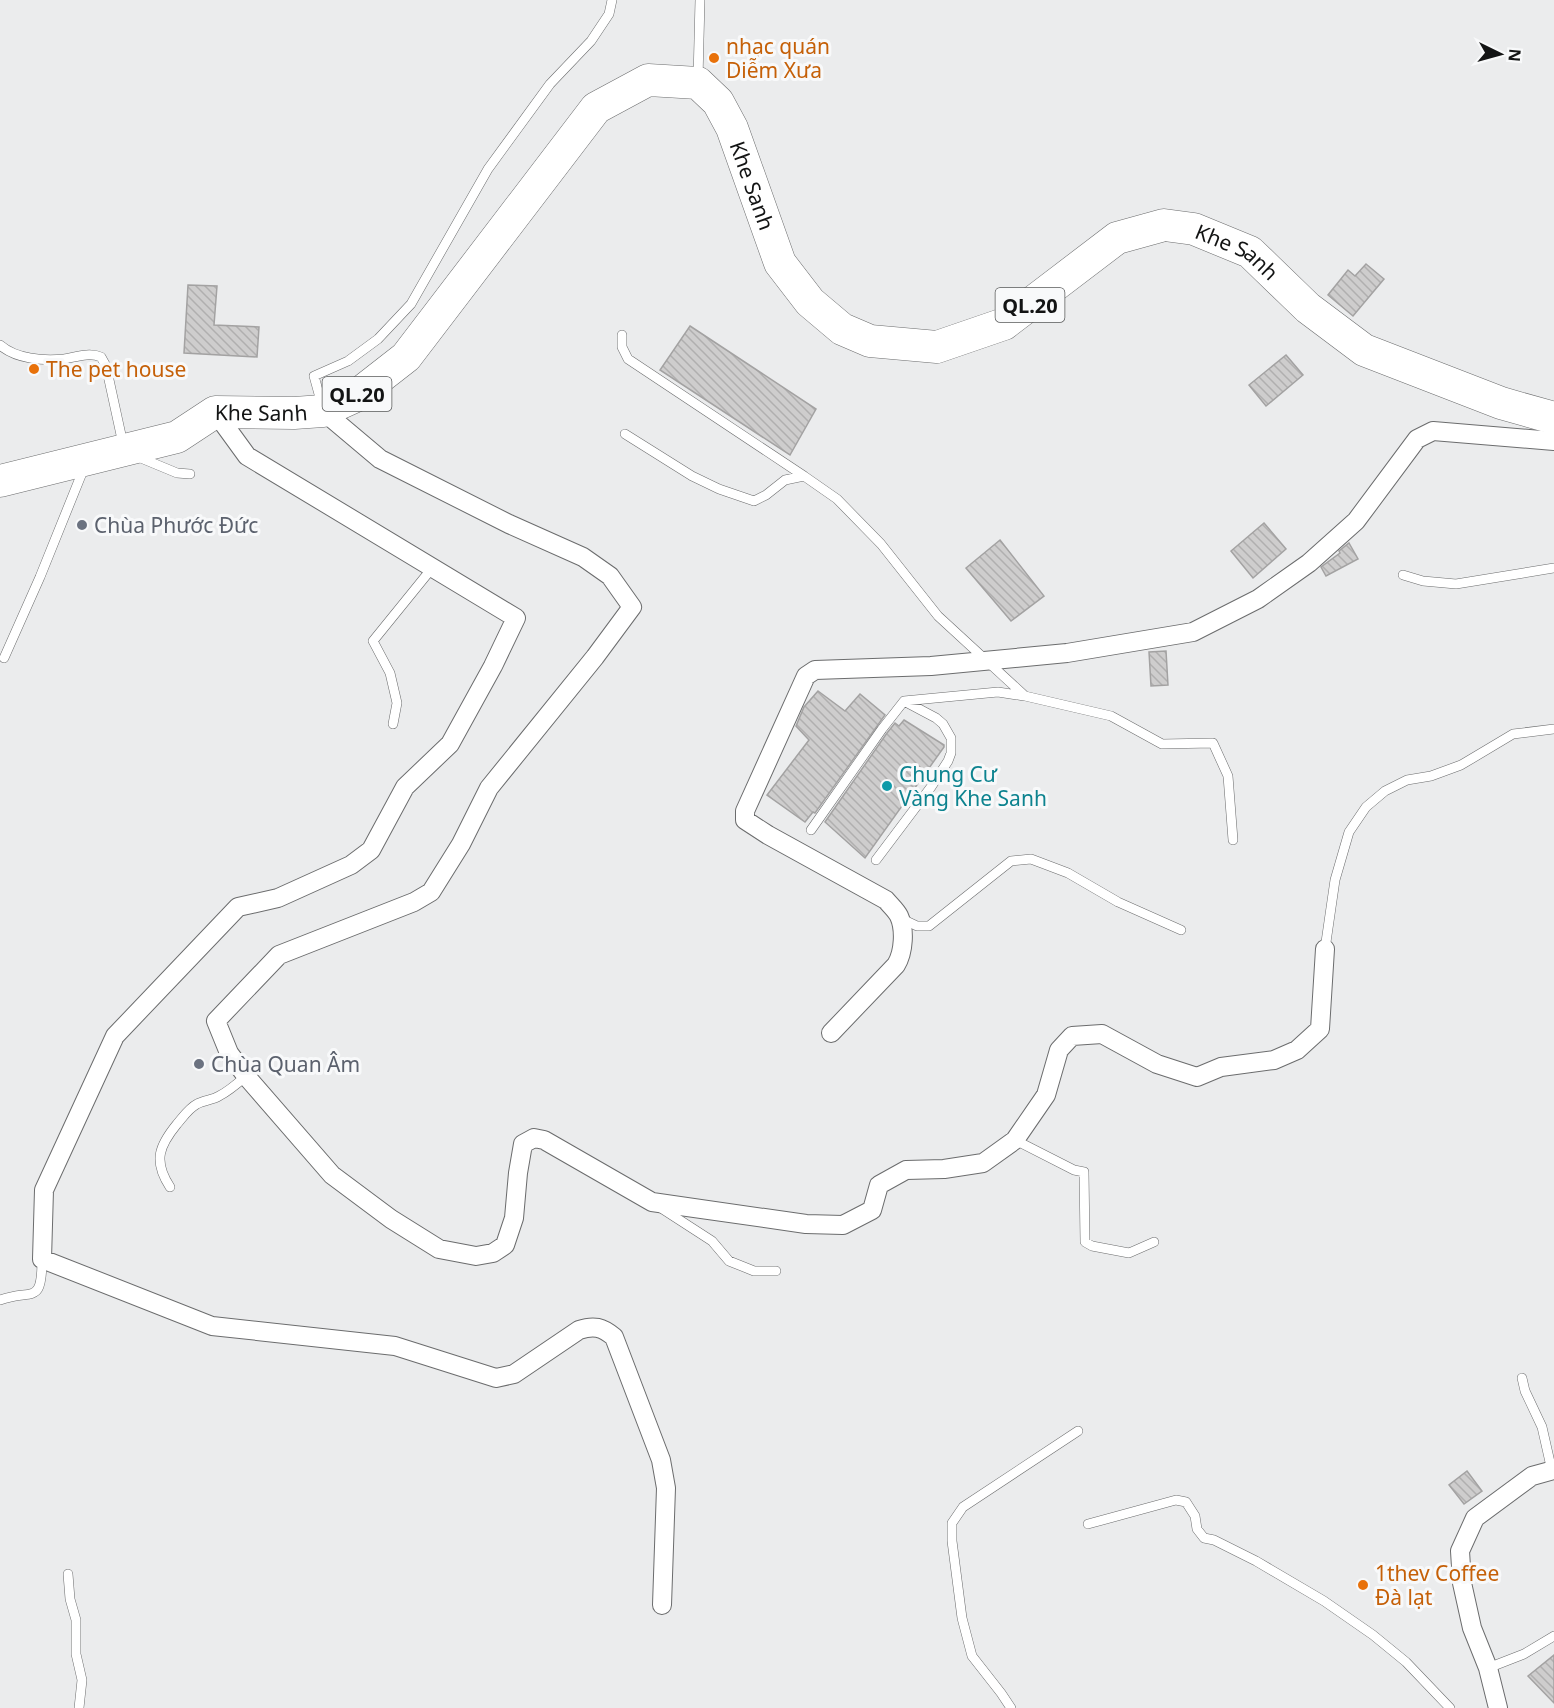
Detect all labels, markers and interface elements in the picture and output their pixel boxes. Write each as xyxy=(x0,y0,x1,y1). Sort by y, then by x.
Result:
north arrow xyxy=(1470,24,1530,84)
place label: nhạc quán Diễm Xưa xyxy=(726,32,830,84)
text: N xyxy=(1503,48,1526,63)
marker: nhạc quán Diễm Xưa xyxy=(707,51,721,65)
street label: Khe Sanh xyxy=(724,137,781,234)
street label: Khe Sanh xyxy=(1191,217,1285,286)
road number: QL.20 xyxy=(996,288,1064,322)
place label: The pet house xyxy=(46,355,186,383)
marker: The pet house xyxy=(27,362,41,376)
road number: QL.20 xyxy=(322,377,392,411)
street label: Khe Sanh xyxy=(215,398,308,427)
place label: Chùa Phước Đức xyxy=(94,511,258,539)
marker: Chùa Phước Đức xyxy=(75,518,89,532)
place label: Chung Cư Vàng Khe Sanh xyxy=(899,760,1047,812)
marker: Chung Cư Vàng Khe Sanh xyxy=(880,779,894,793)
place label: Chùa Quan Âm xyxy=(211,1050,360,1078)
marker: Chùa Quan Âm xyxy=(192,1057,206,1071)
place label: 1thev Coffee Đà lạt xyxy=(1375,1559,1499,1611)
marker: 1thev Coffee Đà lạt xyxy=(1356,1578,1370,1592)

